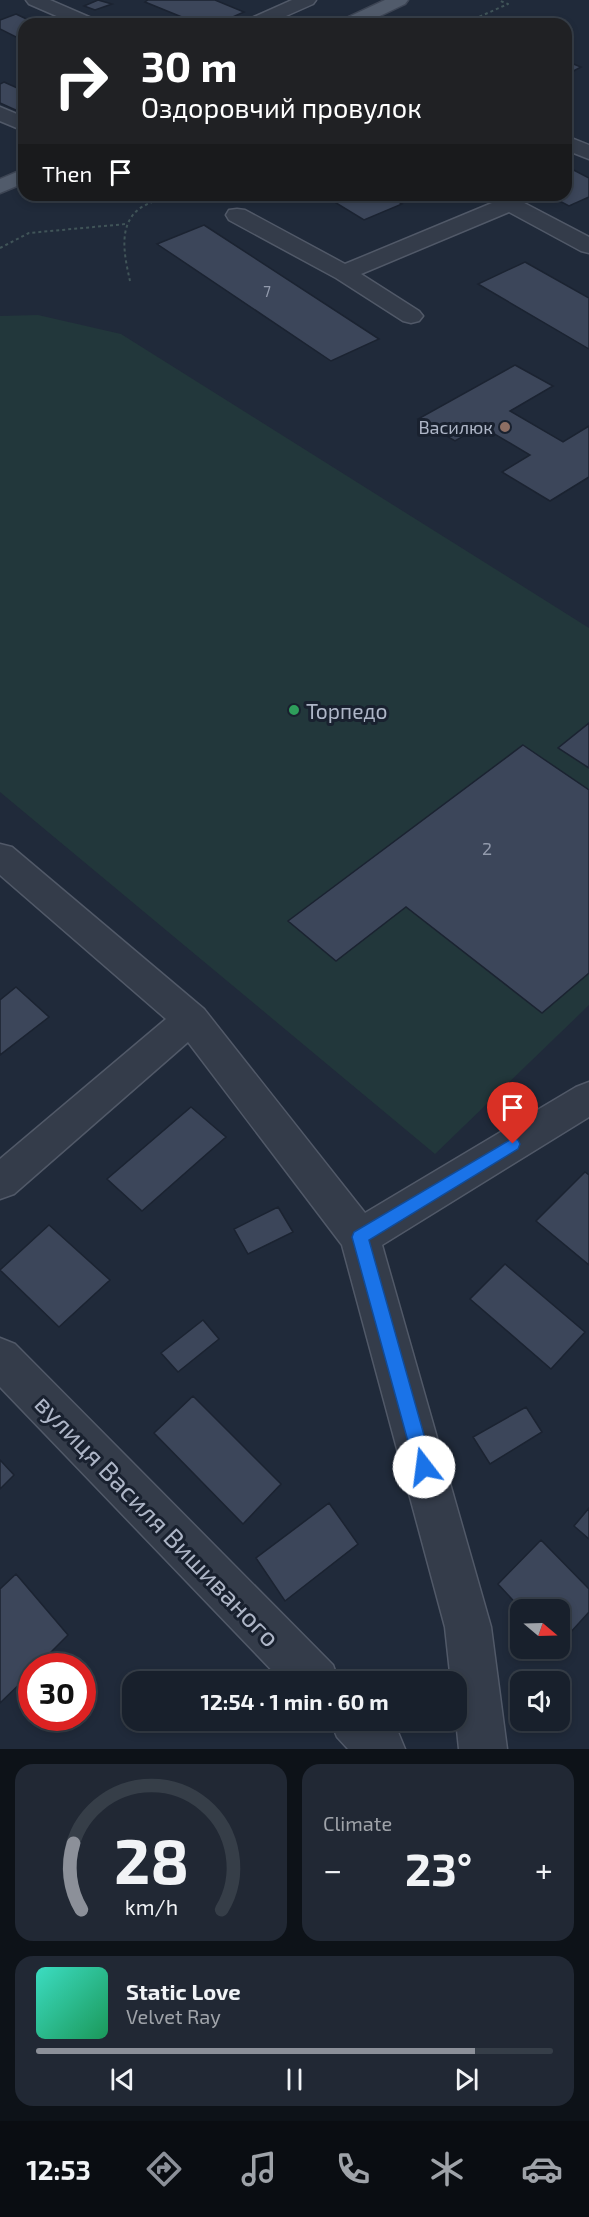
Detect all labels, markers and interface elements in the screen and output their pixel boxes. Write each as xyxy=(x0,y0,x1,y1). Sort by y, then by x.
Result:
text: 30 m xyxy=(141,40,237,90)
icon: right xyxy=(42,42,120,120)
text: Оздоровчий провулок xyxy=(141,91,422,123)
icon: arrive xyxy=(104,156,137,189)
text: Then xyxy=(42,160,92,186)
house number: 7 xyxy=(263,282,271,300)
place label: Василюк xyxy=(418,416,493,438)
marker: Василюк xyxy=(498,420,512,434)
place label: Торпедо xyxy=(306,698,388,723)
marker: Торпедо xyxy=(287,703,301,717)
house number: 2 xyxy=(482,837,492,859)
pin xyxy=(487,1082,538,1144)
icon: arrive xyxy=(496,1091,529,1124)
street label: вулиця Василя Вишиваного xyxy=(29,1388,287,1653)
position arrow xyxy=(392,1435,456,1499)
north arrow xyxy=(510,1599,570,1659)
map controls xyxy=(510,1599,570,1731)
speed limit sign: 30 xyxy=(18,1653,96,1731)
button: sound xyxy=(510,1671,570,1731)
text: 12:54 · 1 min · 60 m xyxy=(200,1688,389,1714)
text: Climate xyxy=(323,1811,392,1835)
text: 28 xyxy=(113,1822,189,1897)
text: 23° xyxy=(405,1841,472,1895)
text: − xyxy=(323,1849,342,1889)
text: + xyxy=(535,1849,553,1889)
text: km/h xyxy=(124,1894,178,1919)
text: Static Love xyxy=(126,1978,241,2004)
text: Velvet Ray xyxy=(126,2004,221,2028)
icon: previous xyxy=(106,2063,139,2096)
icon: pause xyxy=(278,2063,311,2096)
icon: next xyxy=(450,2063,483,2096)
icon: directions xyxy=(143,2148,185,2190)
icon: music xyxy=(238,2148,280,2190)
icon: phone xyxy=(332,2148,374,2190)
icon: climate xyxy=(426,2148,468,2190)
icon: car xyxy=(521,2148,563,2190)
text: 12:53 xyxy=(26,2153,91,2185)

